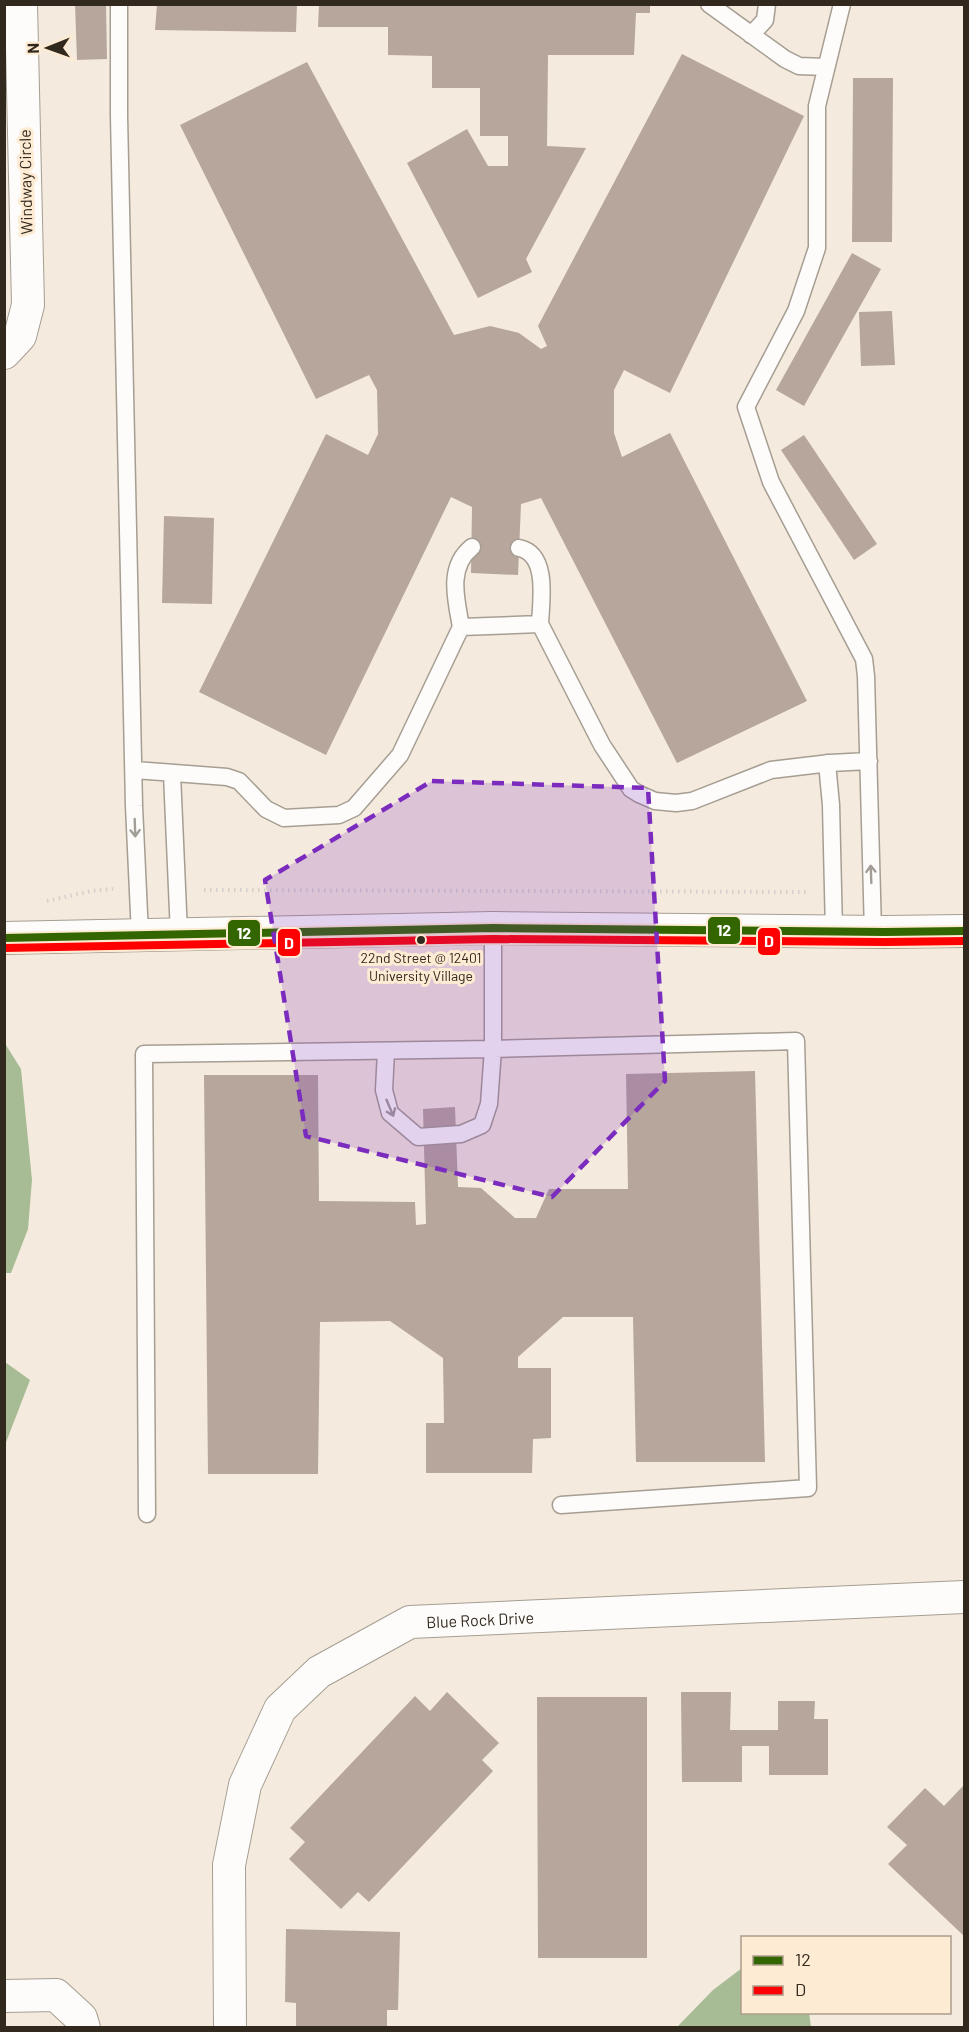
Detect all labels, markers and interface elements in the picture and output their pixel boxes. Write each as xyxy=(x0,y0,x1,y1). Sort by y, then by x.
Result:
north arrow xyxy=(18,18,78,78)
text: N xyxy=(23,43,42,54)
street label: Windway Circle xyxy=(15,129,35,235)
one-way arrow xyxy=(129,817,141,837)
one-way arrow xyxy=(865,864,876,884)
line badge: 12 xyxy=(707,916,741,945)
line badge: 12 xyxy=(227,919,261,947)
text: 12 xyxy=(717,920,731,939)
text: 12 xyxy=(237,923,251,942)
line badge: D xyxy=(757,927,781,956)
line badge: D xyxy=(277,928,301,957)
text: D xyxy=(764,931,774,950)
text: D xyxy=(284,933,294,952)
marker: 22nd Street @ 12401 University Village xyxy=(415,934,427,946)
place label: 22nd Street @ 12401 University Village xyxy=(361,949,481,984)
one-way arrow xyxy=(385,1099,396,1117)
street label: Blue Rock Drive xyxy=(426,1607,534,1631)
legend xyxy=(741,1936,951,2014)
text: 12 xyxy=(795,1948,811,1970)
text: D xyxy=(795,1978,806,2000)

